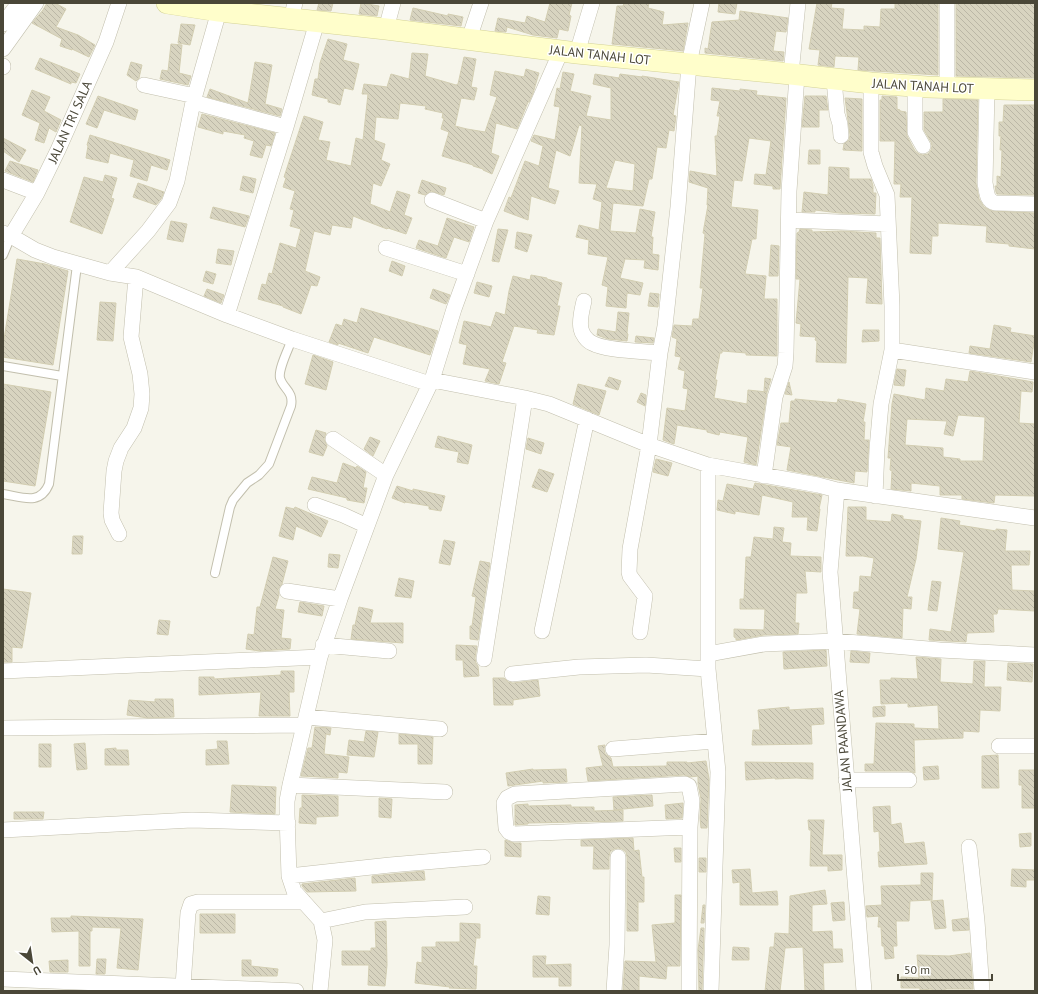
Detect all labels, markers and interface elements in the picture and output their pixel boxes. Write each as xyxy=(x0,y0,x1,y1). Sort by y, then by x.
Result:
street label: JALAN TANAH LOT xyxy=(548,41,651,69)
street label: JALAN TANAH LOT xyxy=(871,75,974,97)
street label: JALAN TRI SALA xyxy=(44,78,96,167)
street label: JALAN PAANDAWA xyxy=(830,689,856,793)
north arrow xyxy=(12,942,52,982)
scale bar xyxy=(898,956,992,982)
text: 50 m xyxy=(904,962,930,977)
text: U xyxy=(30,963,43,978)

